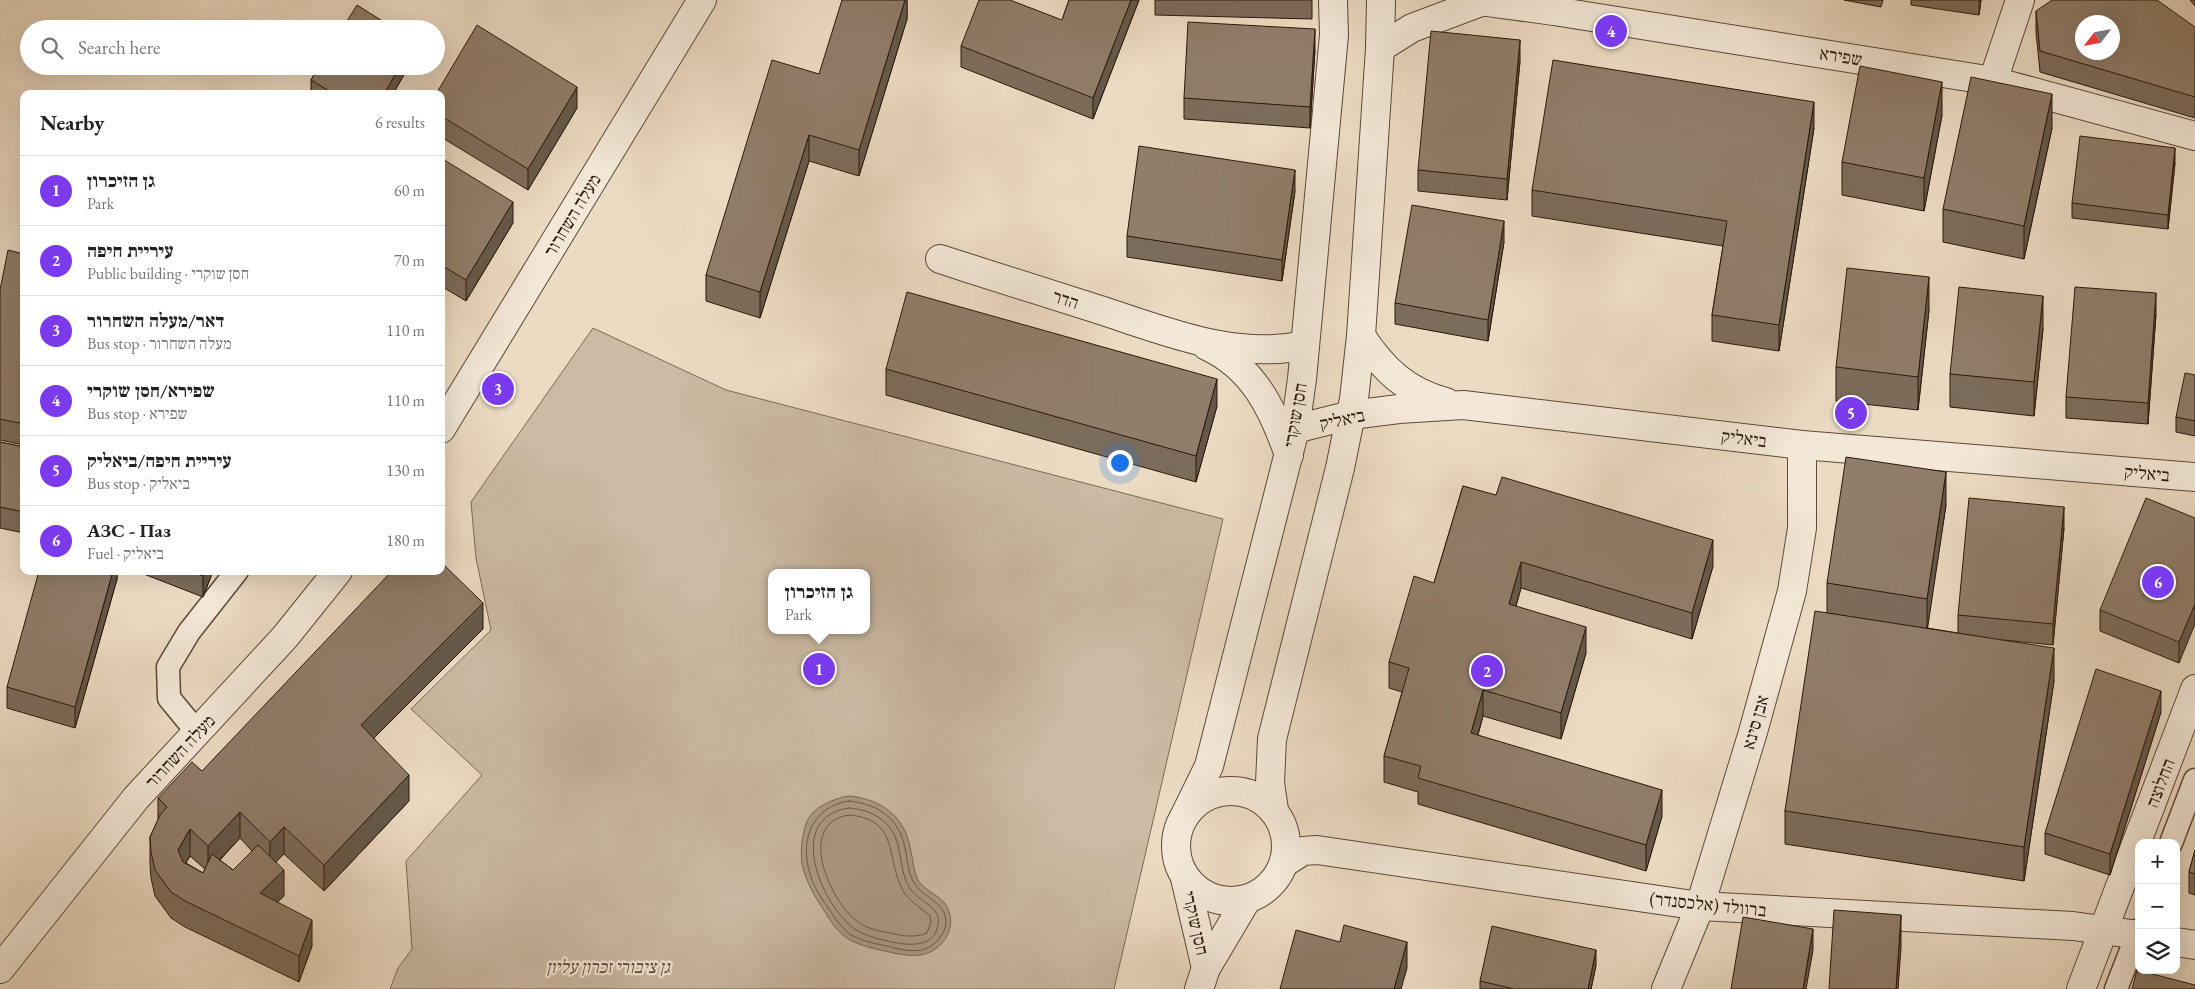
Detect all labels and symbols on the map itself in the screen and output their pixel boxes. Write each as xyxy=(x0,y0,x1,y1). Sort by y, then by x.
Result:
pin: 4 xyxy=(1595,12,1627,50)
north arrow xyxy=(2075,15,2120,60)
street label: שפירא xyxy=(1818,41,1864,71)
street label: מעלה השחרור xyxy=(538,169,606,261)
street label: הדר xyxy=(1050,284,1082,314)
pin: 3 xyxy=(482,370,514,408)
street label: חסן שוקרי xyxy=(1278,381,1312,449)
pin: 5 xyxy=(1835,394,1867,432)
street label: ביאליק xyxy=(1317,403,1367,435)
street label: ביאליק xyxy=(1720,424,1768,452)
your location xyxy=(1107,450,1133,476)
street label: ביאליק xyxy=(2123,460,2171,486)
pin: 6 xyxy=(2142,563,2174,601)
pin: 1 xyxy=(803,650,835,688)
pin: 2 xyxy=(1471,652,1503,690)
street label: אבן סינא xyxy=(1736,692,1774,752)
street label: מעלה השחרור xyxy=(140,709,220,793)
street label: החלוצה xyxy=(2140,755,2180,811)
street label: ברוולד (אלכסנדר) xyxy=(1648,886,1768,922)
street label: חסן שוקרי xyxy=(1177,889,1215,957)
park label: גן ציבורי זכרון עליון xyxy=(546,955,671,978)

